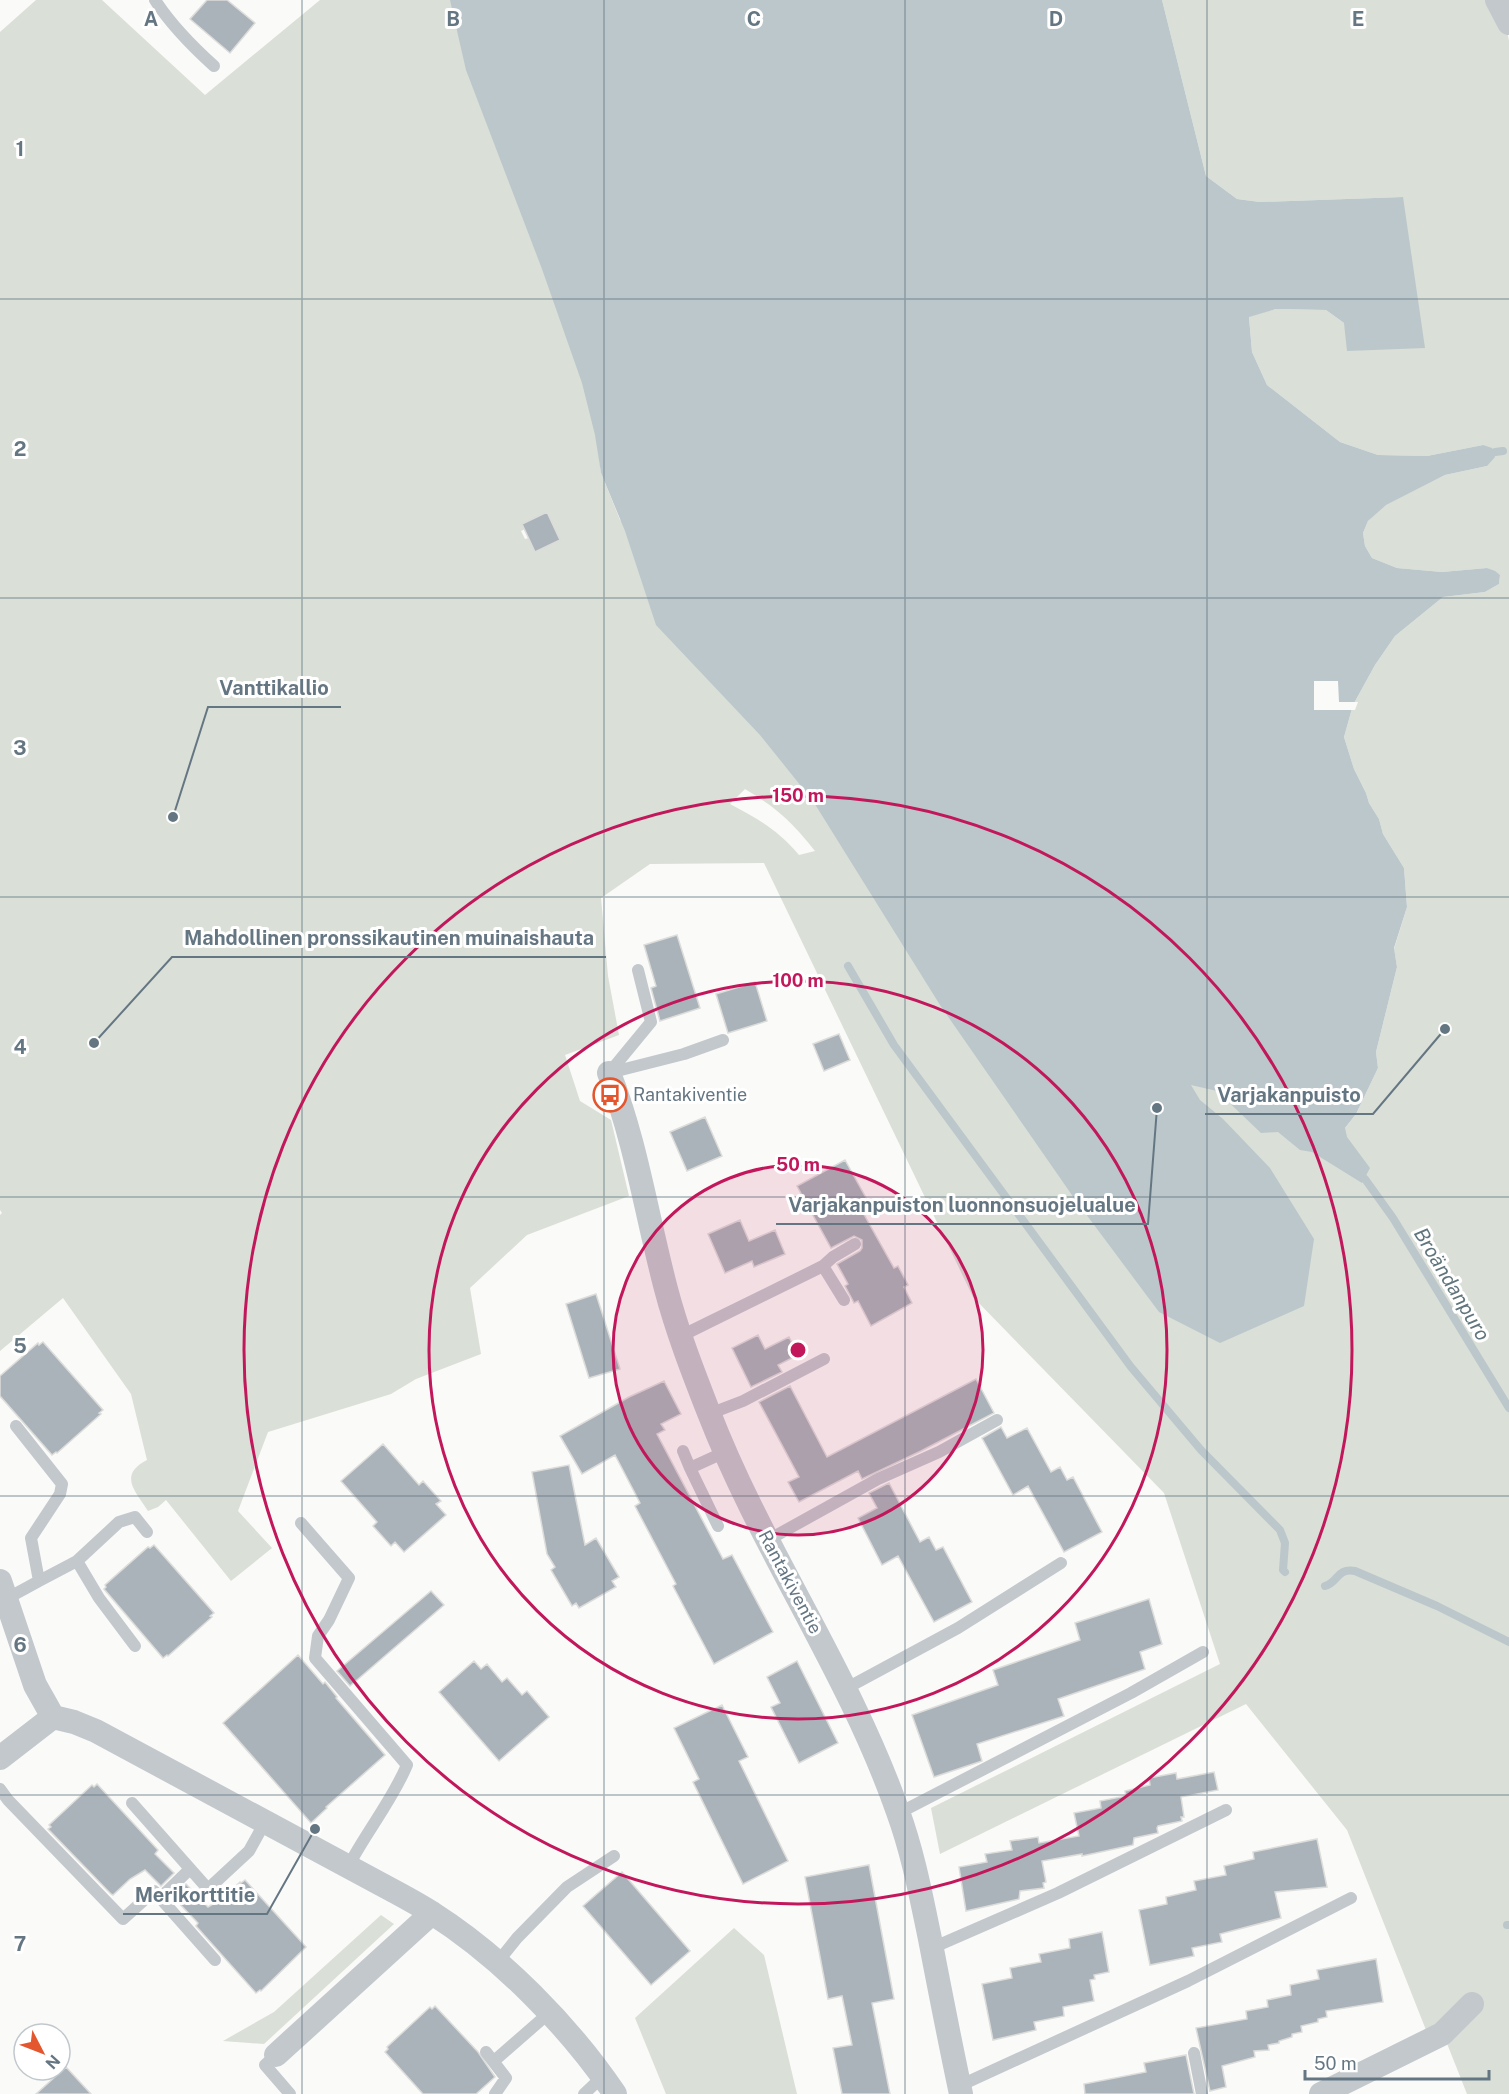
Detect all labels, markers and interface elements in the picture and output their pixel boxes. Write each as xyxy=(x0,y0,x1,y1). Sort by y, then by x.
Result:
text: A xyxy=(144,7,158,31)
text: B xyxy=(446,7,460,31)
text: C xyxy=(747,7,761,31)
text: D xyxy=(1049,7,1063,31)
text: E xyxy=(1352,7,1364,31)
text: 1 xyxy=(16,137,24,161)
text: 2 xyxy=(14,437,26,461)
callout: Vanttikallio xyxy=(208,669,341,707)
text: Vanttikallio xyxy=(219,676,329,700)
text: 3 xyxy=(13,736,27,760)
text: 150 m xyxy=(772,785,824,806)
callout: Mahdollinen pronssikautinen muinaishauta xyxy=(172,919,606,957)
text: Mahdollinen pronssikautinen muinaishauta xyxy=(184,926,594,950)
text: 100 m xyxy=(772,970,824,991)
text: 4 xyxy=(13,1035,27,1059)
callout: Varjakanpuisto xyxy=(1205,1076,1373,1114)
bus stop icon: Rantakiventie xyxy=(592,1077,628,1113)
text: Varjakanpuisto xyxy=(1217,1083,1361,1107)
place label: Rantakiventie xyxy=(633,1084,747,1105)
text: 50 m xyxy=(776,1154,820,1175)
callout: Varjakanpuiston luonnonsuojelualue xyxy=(776,1186,1148,1224)
text: Varjakanpuiston luonnonsuojelualue xyxy=(788,1193,1136,1217)
water label: Broändanpuro xyxy=(1409,1223,1495,1345)
text: 5 xyxy=(13,1334,27,1358)
centre of rings xyxy=(788,1340,808,1360)
street label: Rantakiventie xyxy=(754,1526,827,1637)
text: 6 xyxy=(13,1633,27,1657)
callout: Merikorttitie xyxy=(123,1876,267,1914)
text: Merikorttitie xyxy=(135,1883,255,1907)
text: 7 xyxy=(14,1932,26,1956)
north arrow xyxy=(12,2022,72,2082)
scale bar xyxy=(1305,2043,1490,2081)
text: N xyxy=(42,2051,64,2073)
text: 50 m xyxy=(1314,2053,1357,2074)

